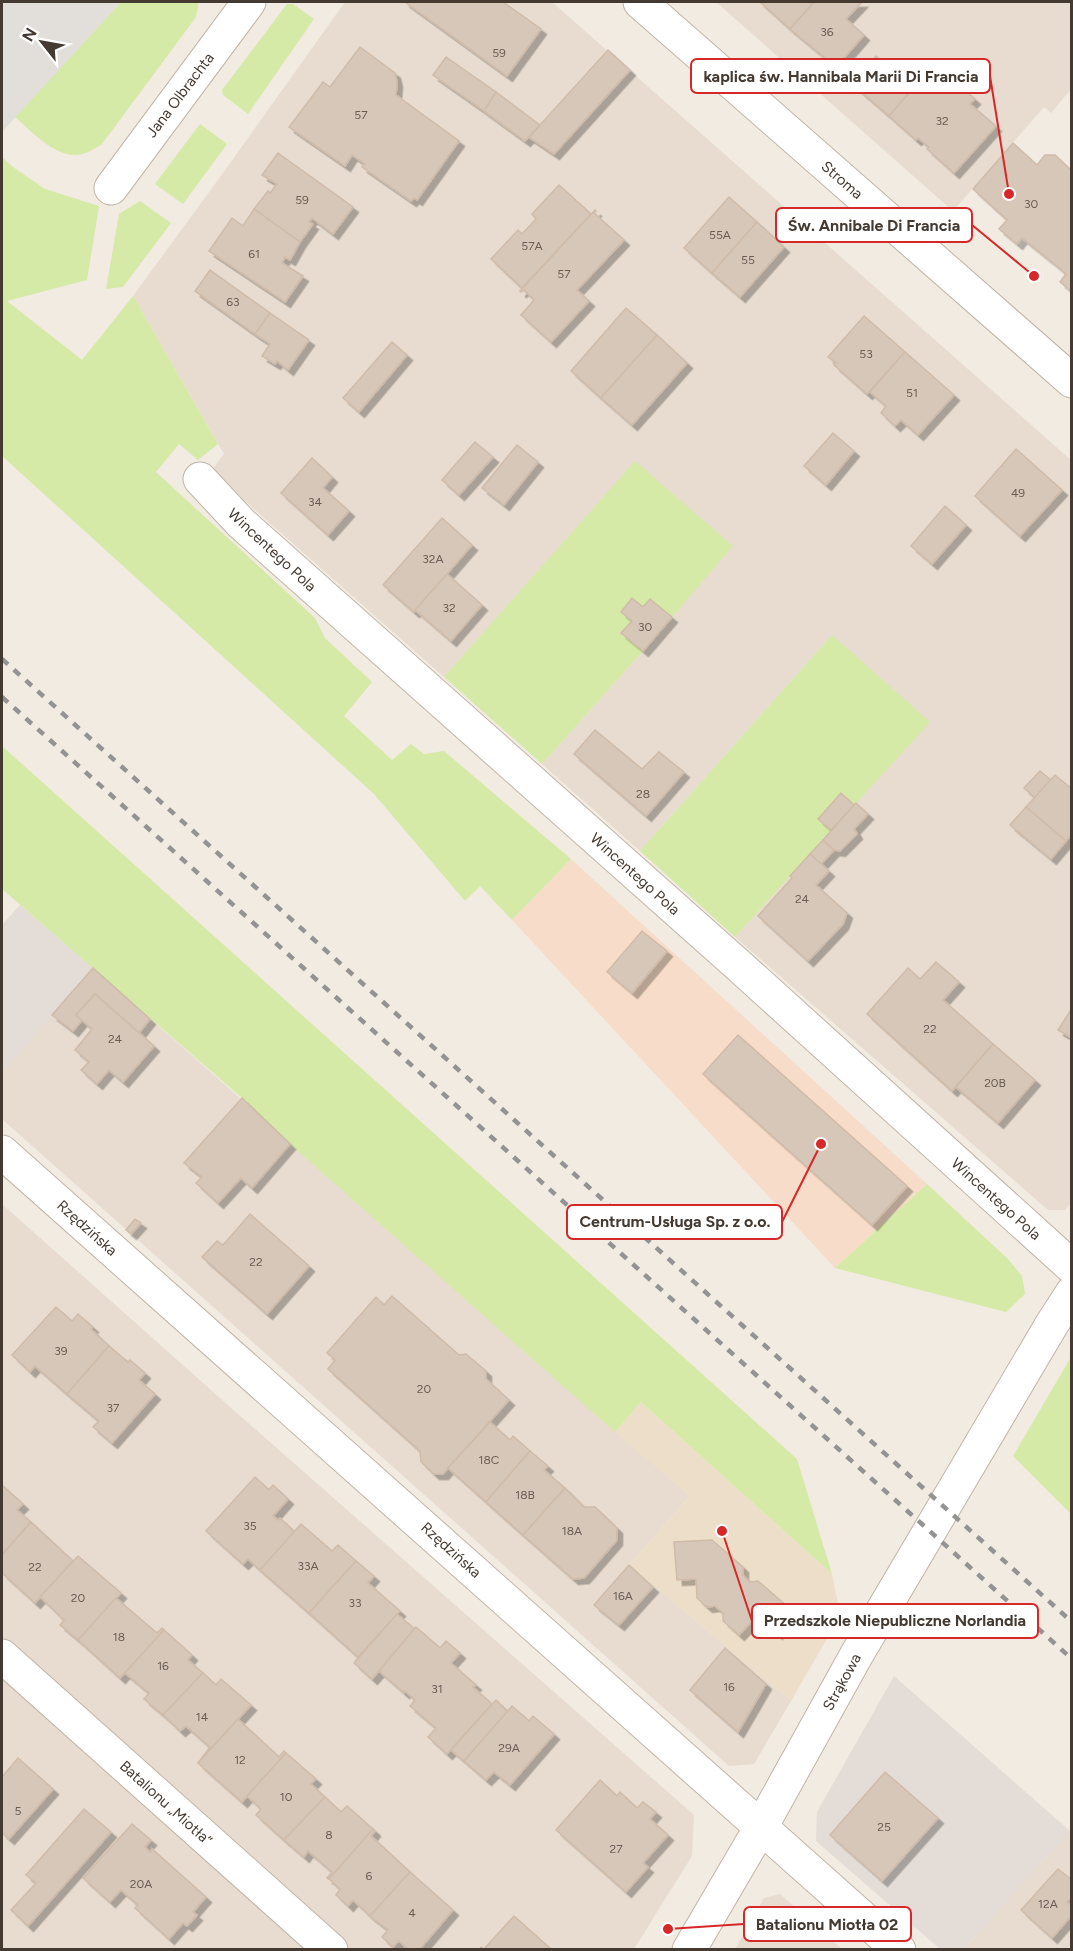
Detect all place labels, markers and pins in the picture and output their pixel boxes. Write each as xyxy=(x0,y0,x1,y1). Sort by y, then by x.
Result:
callout: kaplica św. Hannibala Marii Di Francia xyxy=(691,59,990,93)
callout: Św. Annibale Di Francia xyxy=(776,208,972,242)
callout: Centrum-Usługa Sp. z o.o. xyxy=(567,1205,782,1239)
callout: Przedszkole Niepubliczne Norlandia xyxy=(752,1604,1038,1638)
callout: Batalionu Miotła 02 xyxy=(744,1907,911,1941)

